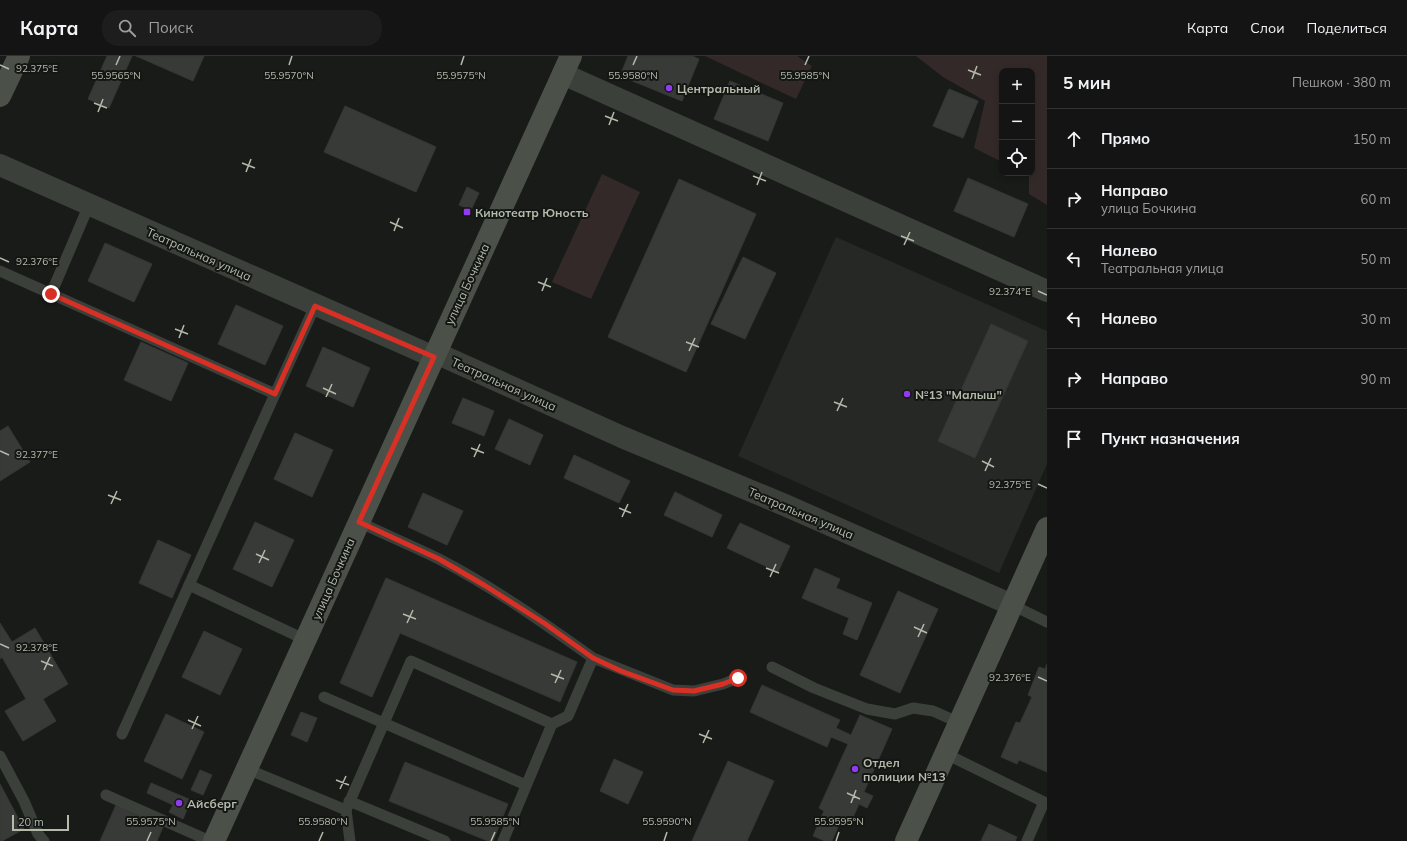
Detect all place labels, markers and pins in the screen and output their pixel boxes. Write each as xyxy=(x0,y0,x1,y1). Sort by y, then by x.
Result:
place label: Центральный xyxy=(677,81,760,96)
marker: Центральный xyxy=(664,83,674,93)
place label: Кинотеатр Юность xyxy=(475,205,589,220)
marker: Кинотеатр Юность xyxy=(462,207,472,217)
place label: №13 "Малыш" xyxy=(915,387,1002,402)
marker: №13 "Малыш" xyxy=(902,389,912,399)
place label: Отдел полиции №13 xyxy=(863,755,946,784)
marker: Отдел полиции №13 xyxy=(850,764,860,774)
place label: Айсберг xyxy=(187,796,237,811)
marker: Айсберг xyxy=(174,798,184,808)

